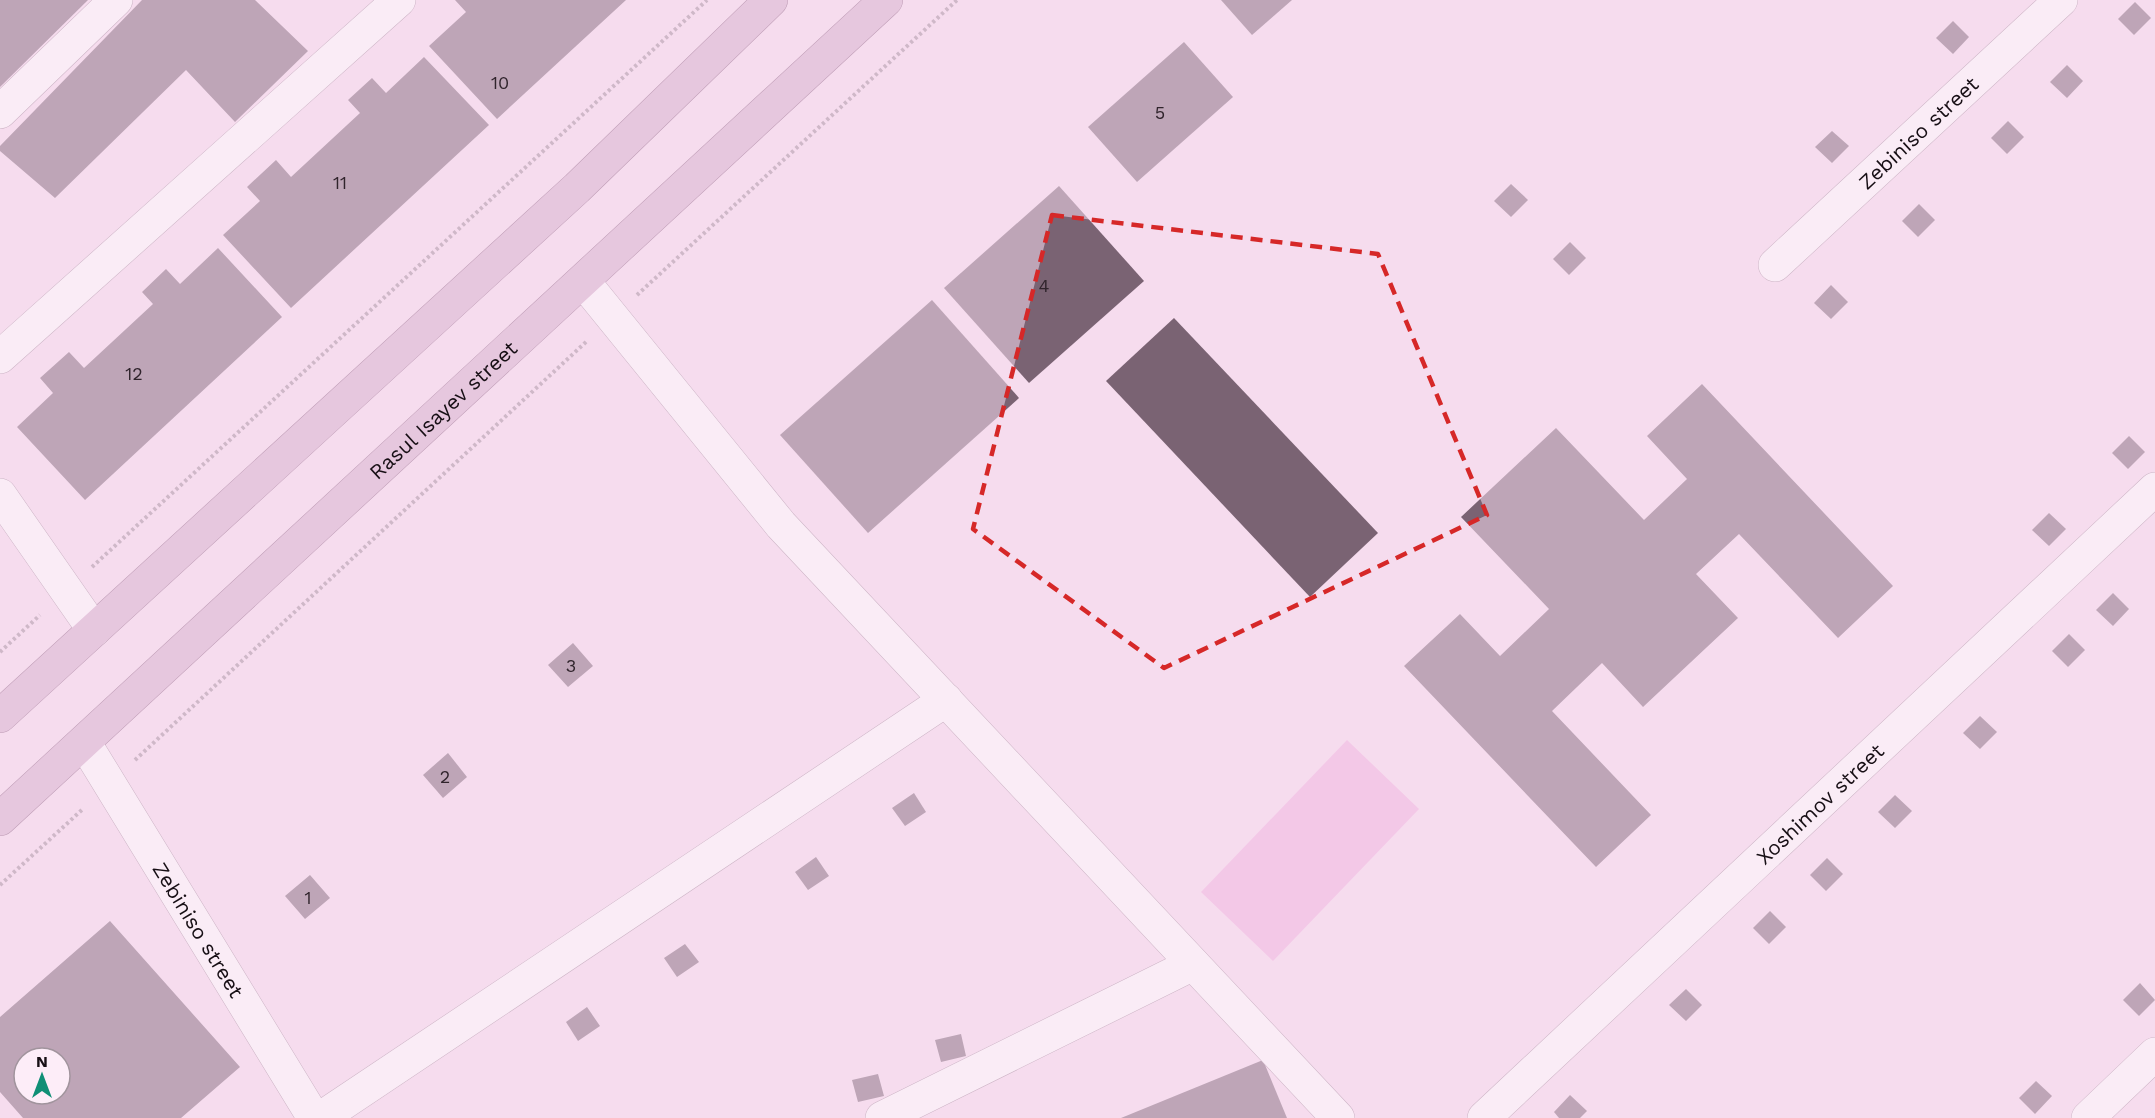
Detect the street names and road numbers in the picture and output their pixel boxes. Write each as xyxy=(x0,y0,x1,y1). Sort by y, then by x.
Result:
street label: Zebiniso street xyxy=(1853,71,1983,194)
street label: Rasul Isayev street xyxy=(364,335,522,484)
street label: Xoshimov street xyxy=(1751,738,1889,869)
street label: Zebiniso street xyxy=(148,857,250,1002)

